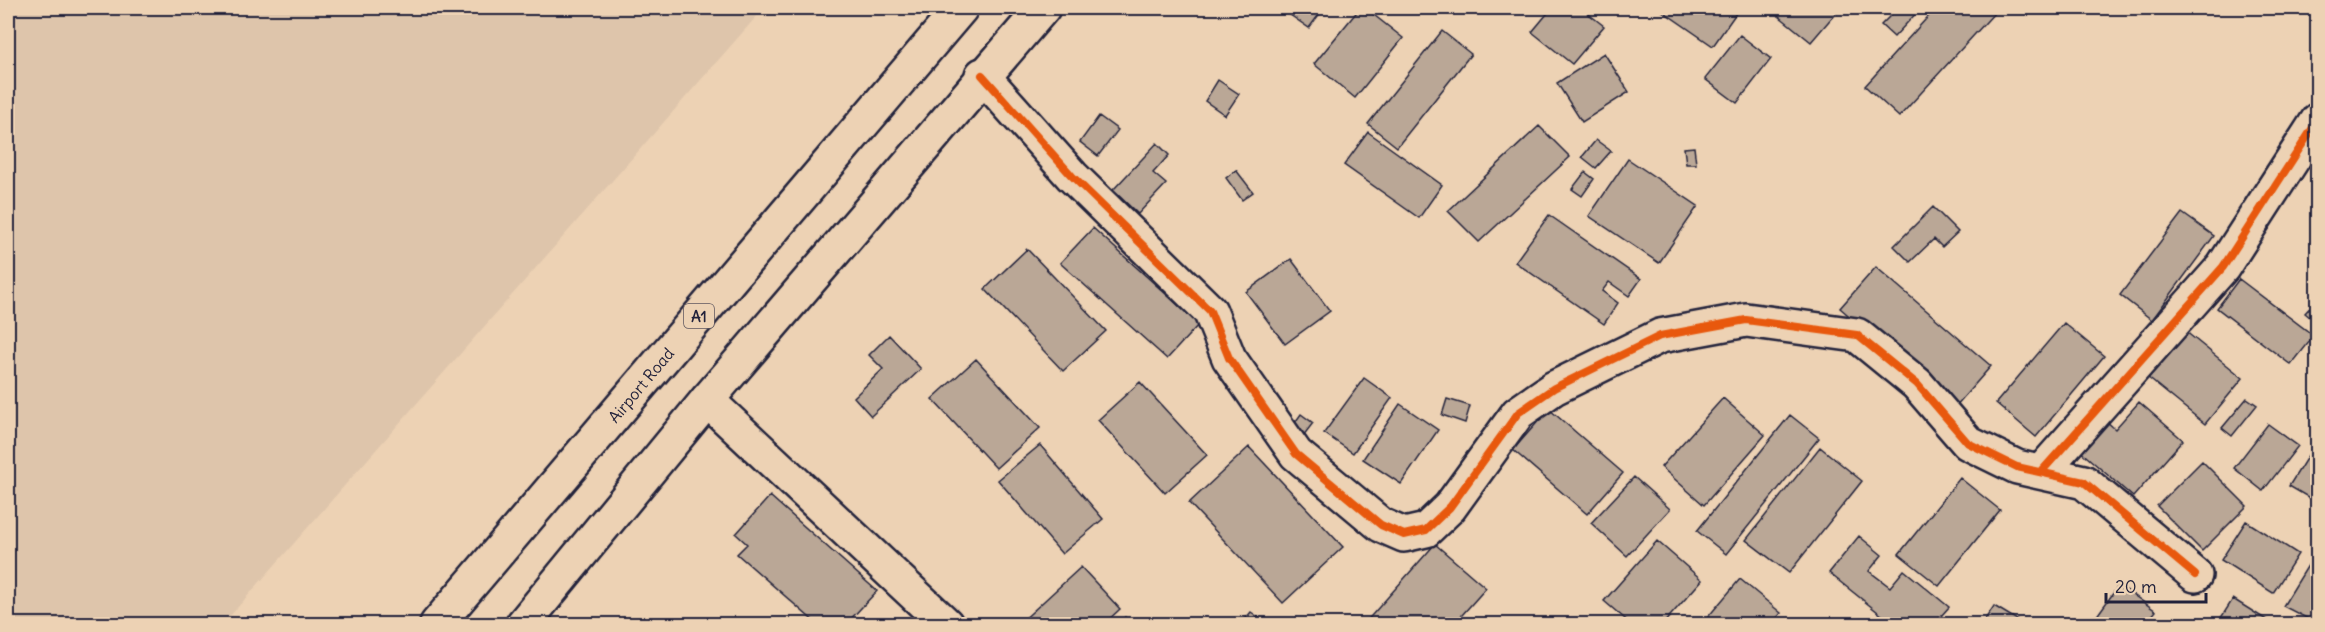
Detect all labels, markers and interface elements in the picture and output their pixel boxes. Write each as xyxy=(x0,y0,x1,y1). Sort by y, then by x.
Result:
road number: A1 xyxy=(684,304,714,328)
street label: Airport Road xyxy=(604,343,678,427)
scale bar xyxy=(2106,566,2206,604)
text: 20 m xyxy=(2115,575,2157,598)

